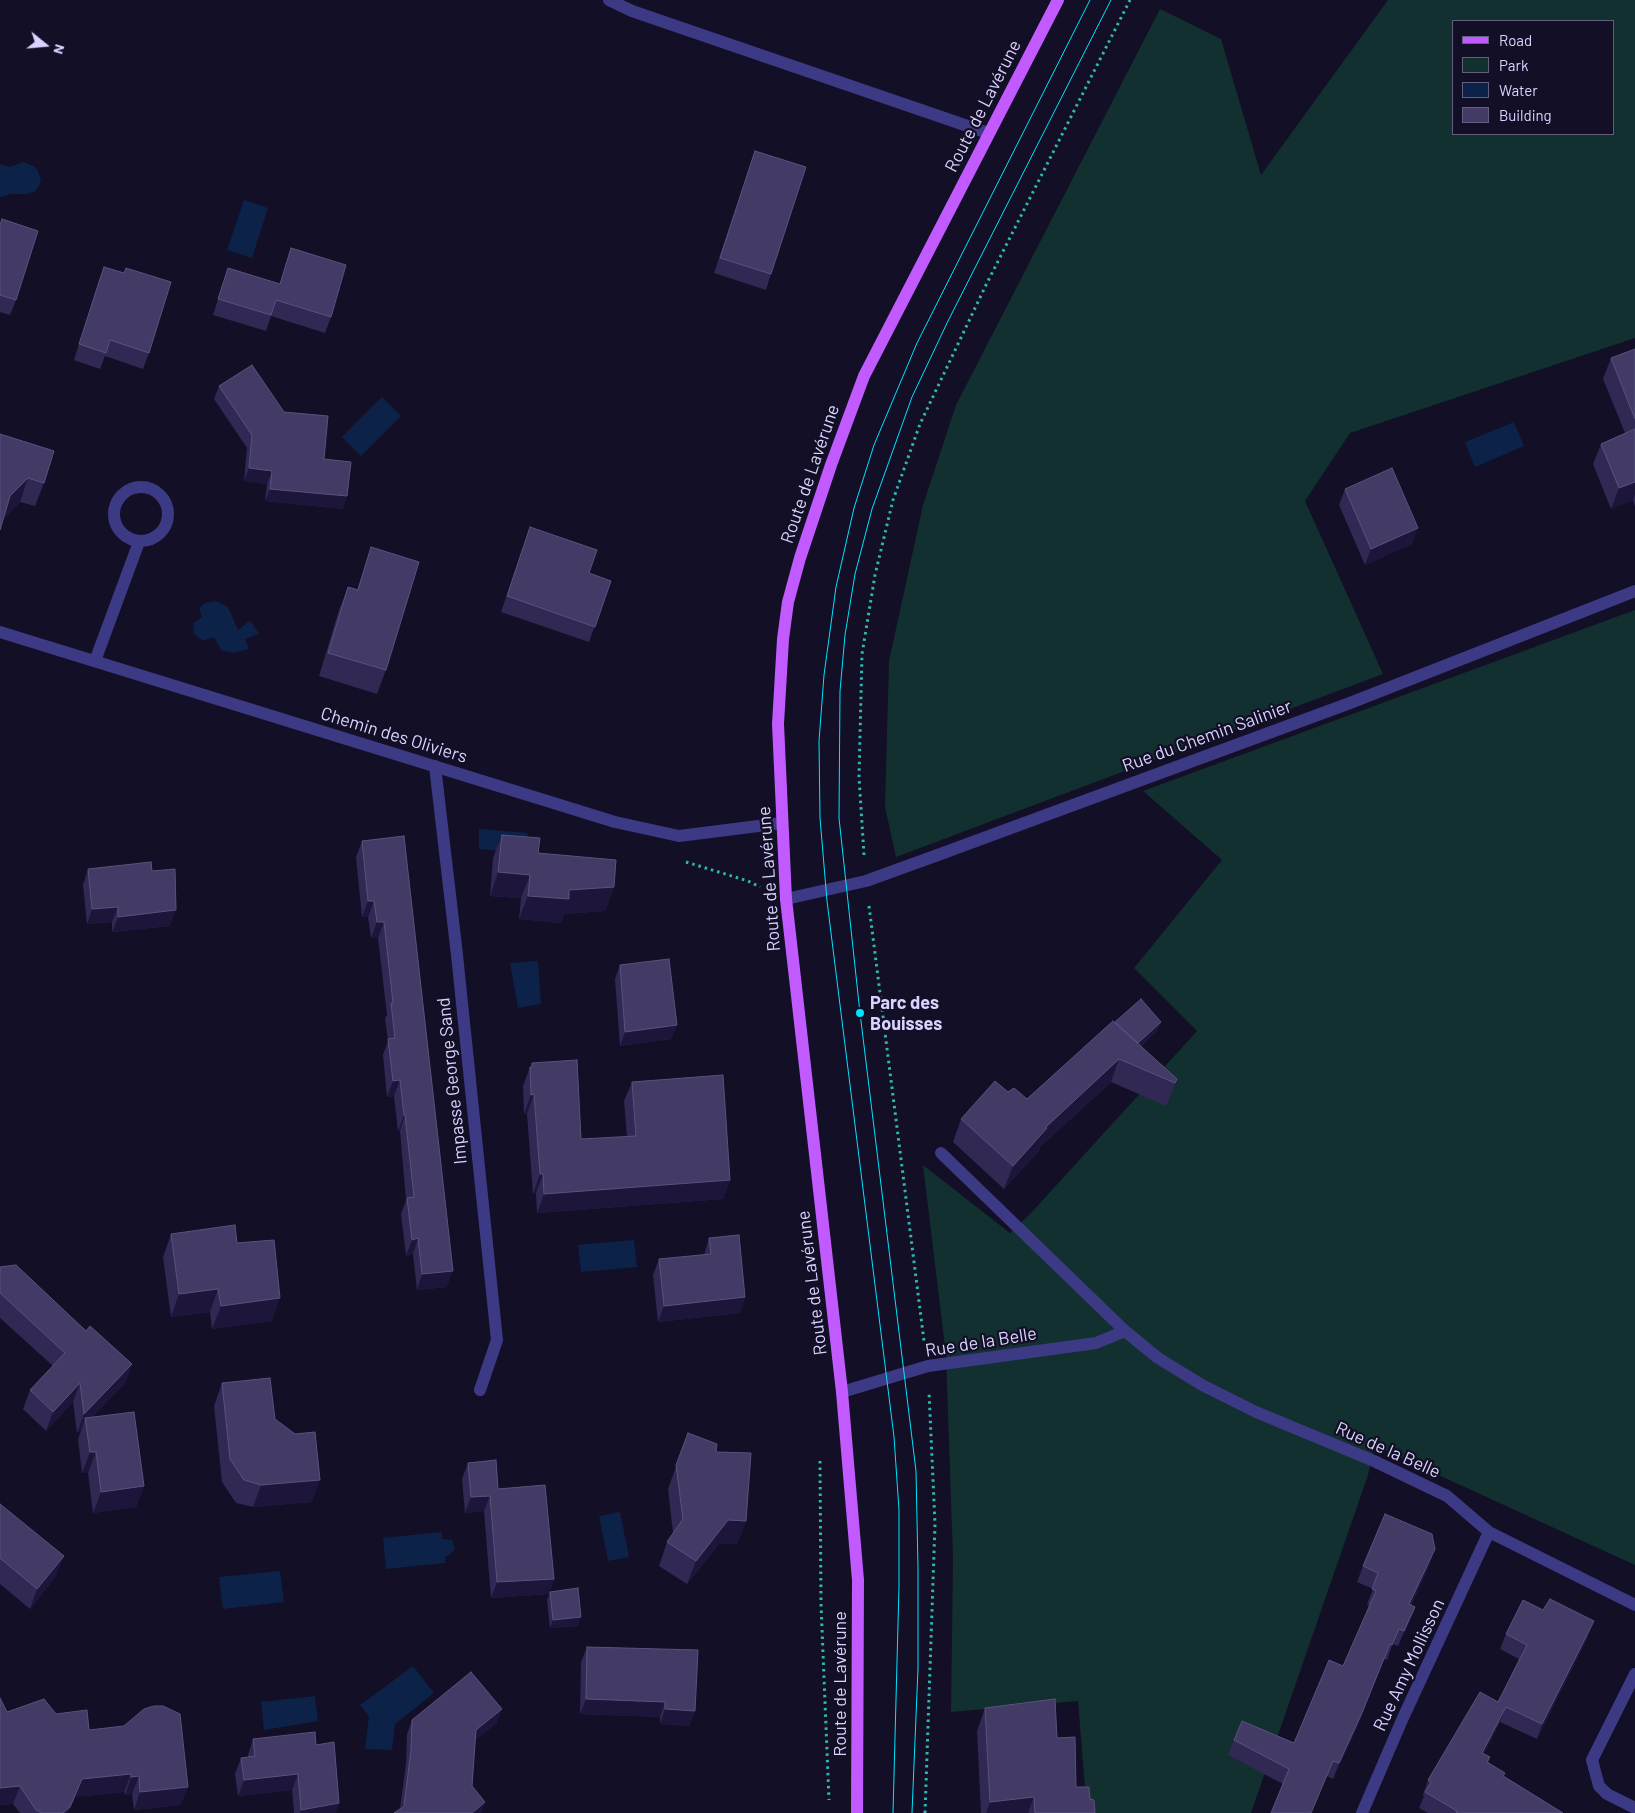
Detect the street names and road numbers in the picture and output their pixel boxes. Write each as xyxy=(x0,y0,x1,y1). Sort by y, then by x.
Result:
street label: Route de Lavérune xyxy=(940,36,1026,176)
street label: Route de Lavérune xyxy=(776,402,844,546)
street label: Rue du Chemin Salinier xyxy=(1119,695,1295,777)
street label: Chemin des Oliviers xyxy=(318,702,470,768)
street label: Route de Lavérune xyxy=(753,806,785,952)
street label: Impasse George Sand xyxy=(433,997,471,1165)
street label: Route de Lavérune xyxy=(792,1210,832,1356)
street label: Rue de la Belle xyxy=(924,1323,1038,1361)
street label: Rue de la Belle xyxy=(1332,1417,1444,1483)
street label: Rue Amy Mollisson xyxy=(1369,1595,1449,1735)
street label: Route de Lavérune xyxy=(829,1611,851,1757)

